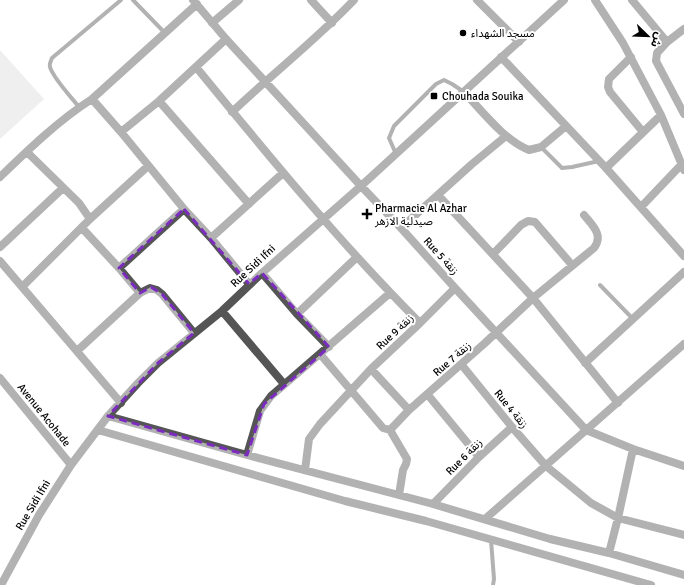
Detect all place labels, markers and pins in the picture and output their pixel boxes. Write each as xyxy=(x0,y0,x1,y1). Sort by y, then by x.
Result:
place label: مسجد الشهداء xyxy=(471,27,535,40)
marker: مسجد الشهداء xyxy=(458,28,468,38)
place label: Chouhada Souika xyxy=(442,90,524,103)
marker: Chouhada Souika xyxy=(429,91,439,101)
place label: Pharmacie Al Azhar صيدلية الازهر xyxy=(374,202,467,228)
marker: Pharmacie Al Azhar صيدلية الازهر xyxy=(362,209,372,219)

